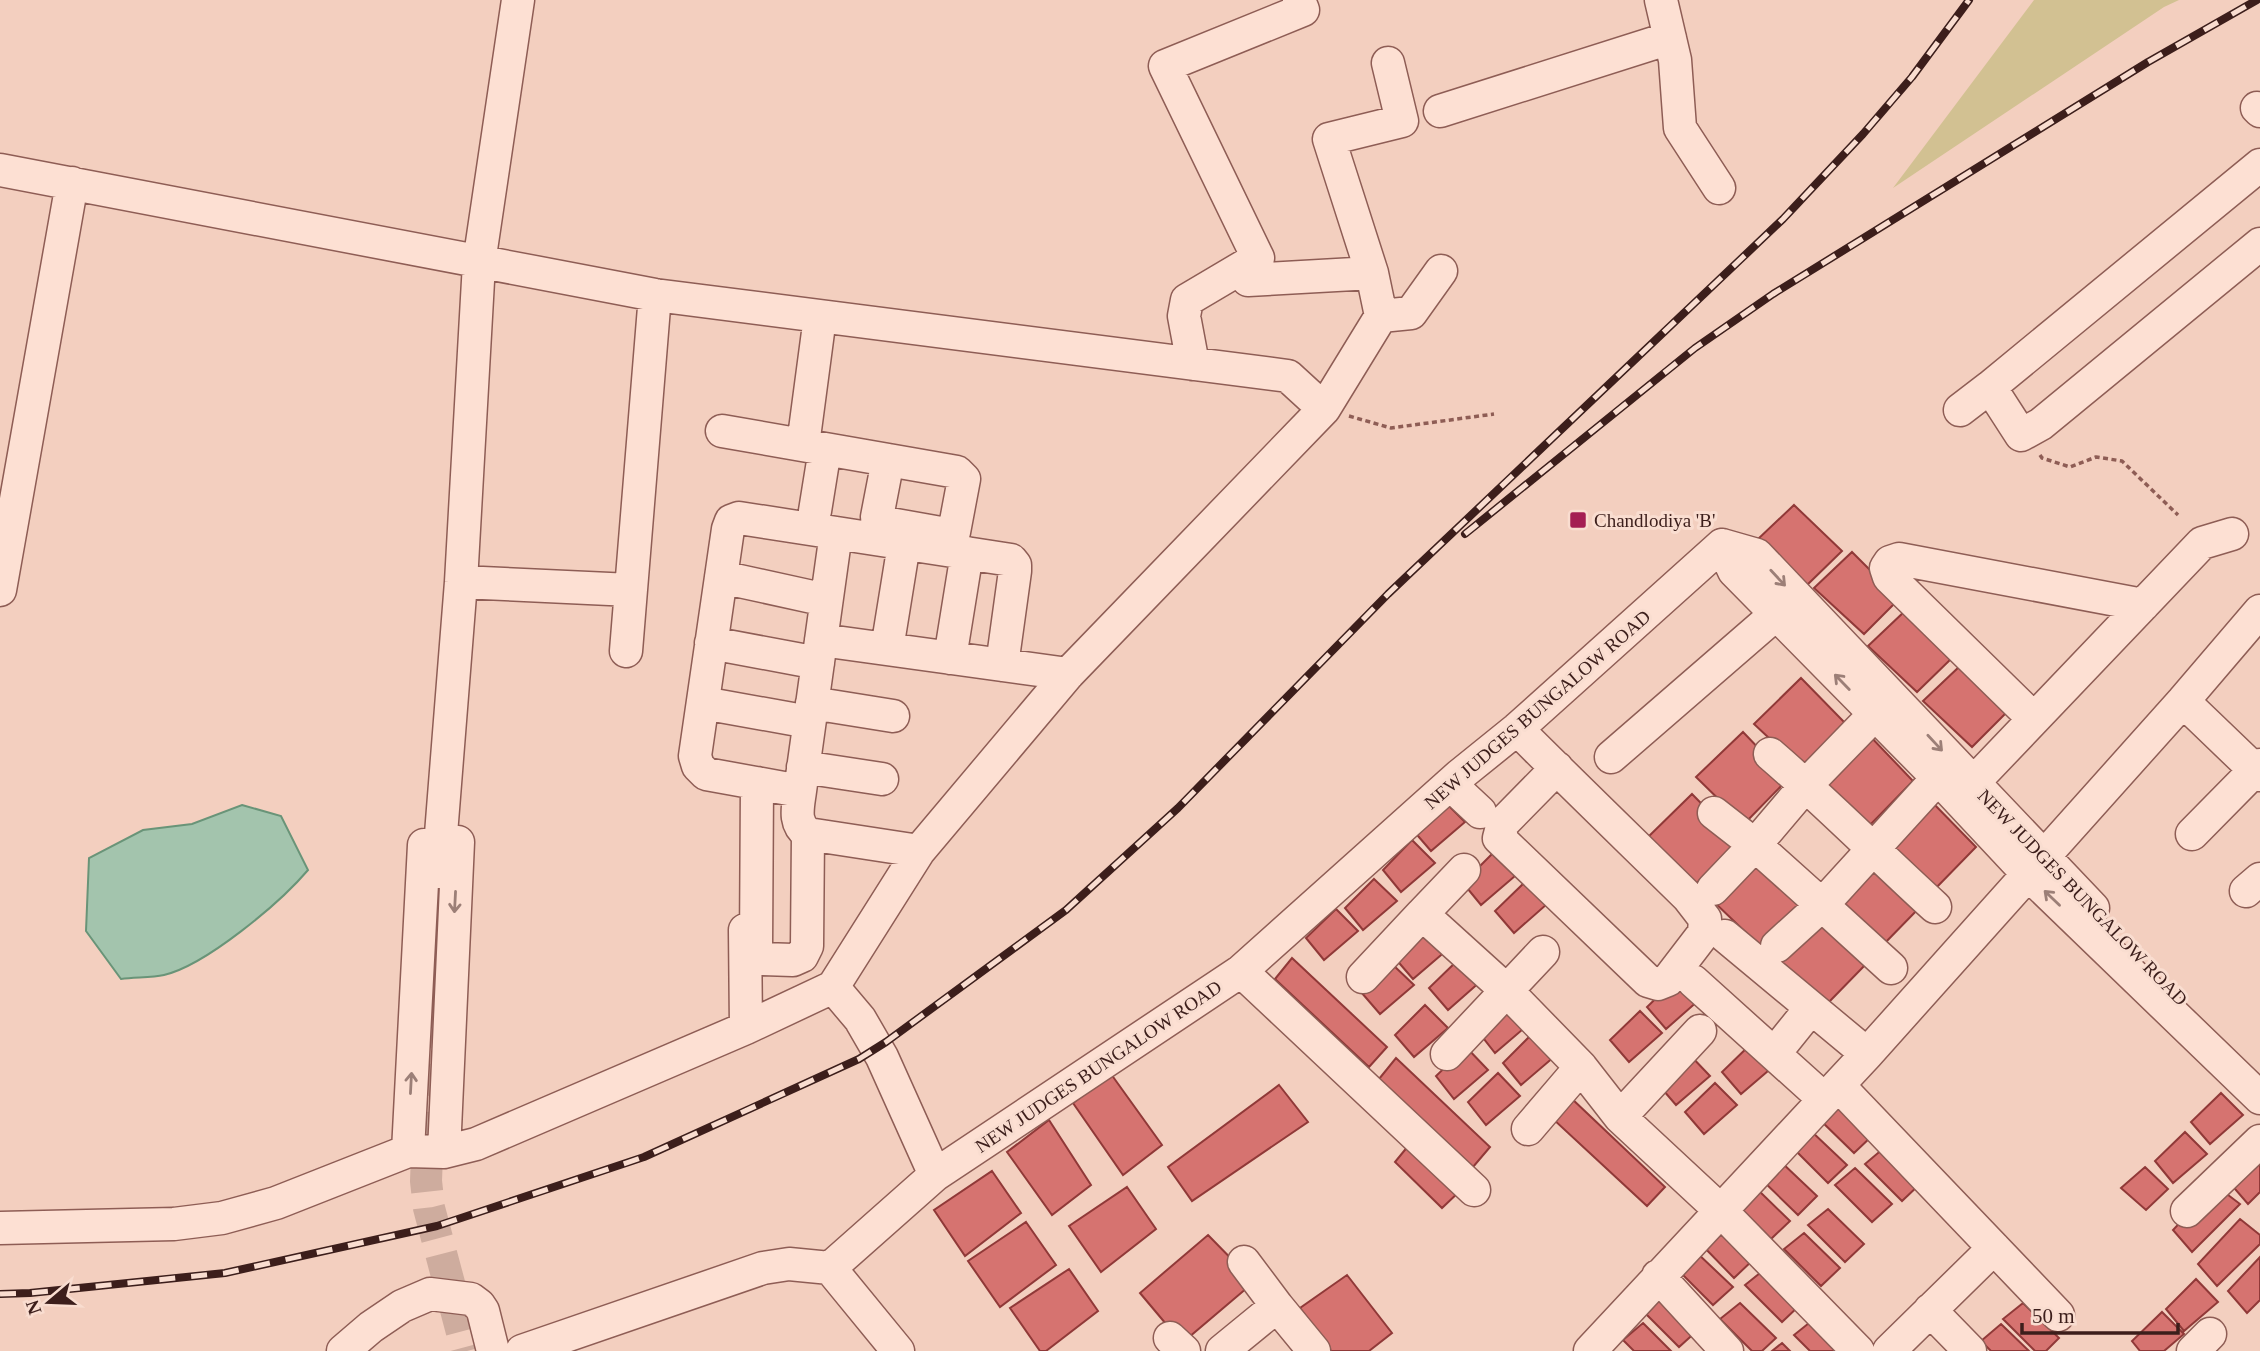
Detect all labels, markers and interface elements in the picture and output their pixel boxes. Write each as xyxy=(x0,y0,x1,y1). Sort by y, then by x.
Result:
marker: Chandlodiya 'B' xyxy=(1568,510,1588,530)
place label: Chandlodiya 'B' xyxy=(1594,510,1715,531)
one-way arrow xyxy=(1770,569,1787,586)
street label: NEW JUDGES BUNGALOW ROAD xyxy=(1420,606,1654,813)
one-way arrow xyxy=(1834,674,1851,691)
one-way arrow xyxy=(1926,734,1943,751)
street label: NEW JUDGES BUNGALOW ROAD xyxy=(1974,785,2192,1010)
one-way arrow xyxy=(2044,889,2061,906)
one-way arrow xyxy=(449,891,462,914)
street label: NEW JUDGES BUNGALOW ROAD xyxy=(971,976,1225,1157)
one-way arrow xyxy=(405,1072,418,1095)
north arrow xyxy=(14,1267,84,1337)
scale bar xyxy=(2022,1292,2178,1336)
text: N xyxy=(21,1297,46,1317)
text: 50 m xyxy=(2032,1304,2075,1328)

